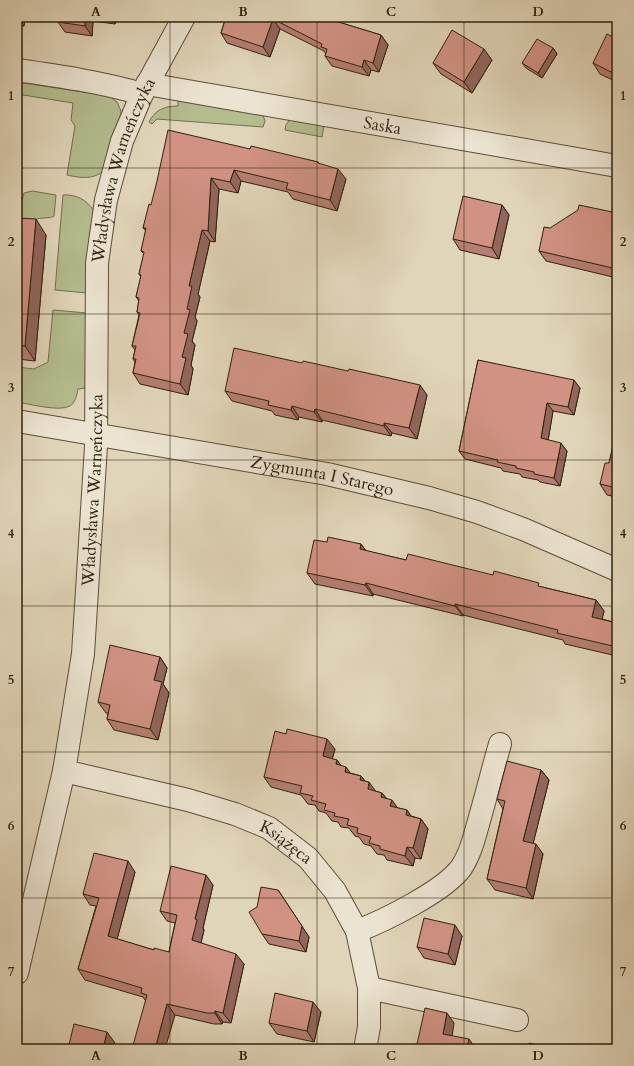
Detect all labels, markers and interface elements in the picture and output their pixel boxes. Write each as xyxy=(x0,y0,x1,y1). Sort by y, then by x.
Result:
text: A xyxy=(91,3,101,21)
text: B xyxy=(238,3,248,21)
text: C xyxy=(386,3,396,21)
text: D xyxy=(532,3,544,21)
street label: Władysława Warneńczyka xyxy=(86,73,161,265)
text: 1 xyxy=(8,87,14,105)
text: 1 xyxy=(620,87,626,105)
street label: Saska xyxy=(362,111,404,140)
text: 2 xyxy=(8,233,15,251)
text: 2 xyxy=(620,233,627,251)
text: 3 xyxy=(8,379,15,397)
text: 3 xyxy=(620,379,627,397)
street label: Władysława Warneńczyka xyxy=(76,393,108,588)
street label: Zygmunta I Starego xyxy=(249,450,396,501)
text: 4 xyxy=(8,525,15,543)
text: 4 xyxy=(620,525,627,543)
text: 5 xyxy=(8,671,14,689)
text: 5 xyxy=(620,671,626,689)
street label: Książęca xyxy=(256,815,318,870)
text: 6 xyxy=(8,817,15,835)
text: 6 xyxy=(620,817,627,835)
text: 7 xyxy=(8,963,15,981)
text: 7 xyxy=(620,963,627,981)
text: A xyxy=(91,1047,101,1065)
text: B xyxy=(238,1047,248,1065)
text: C xyxy=(386,1047,396,1065)
text: D xyxy=(532,1047,544,1065)

